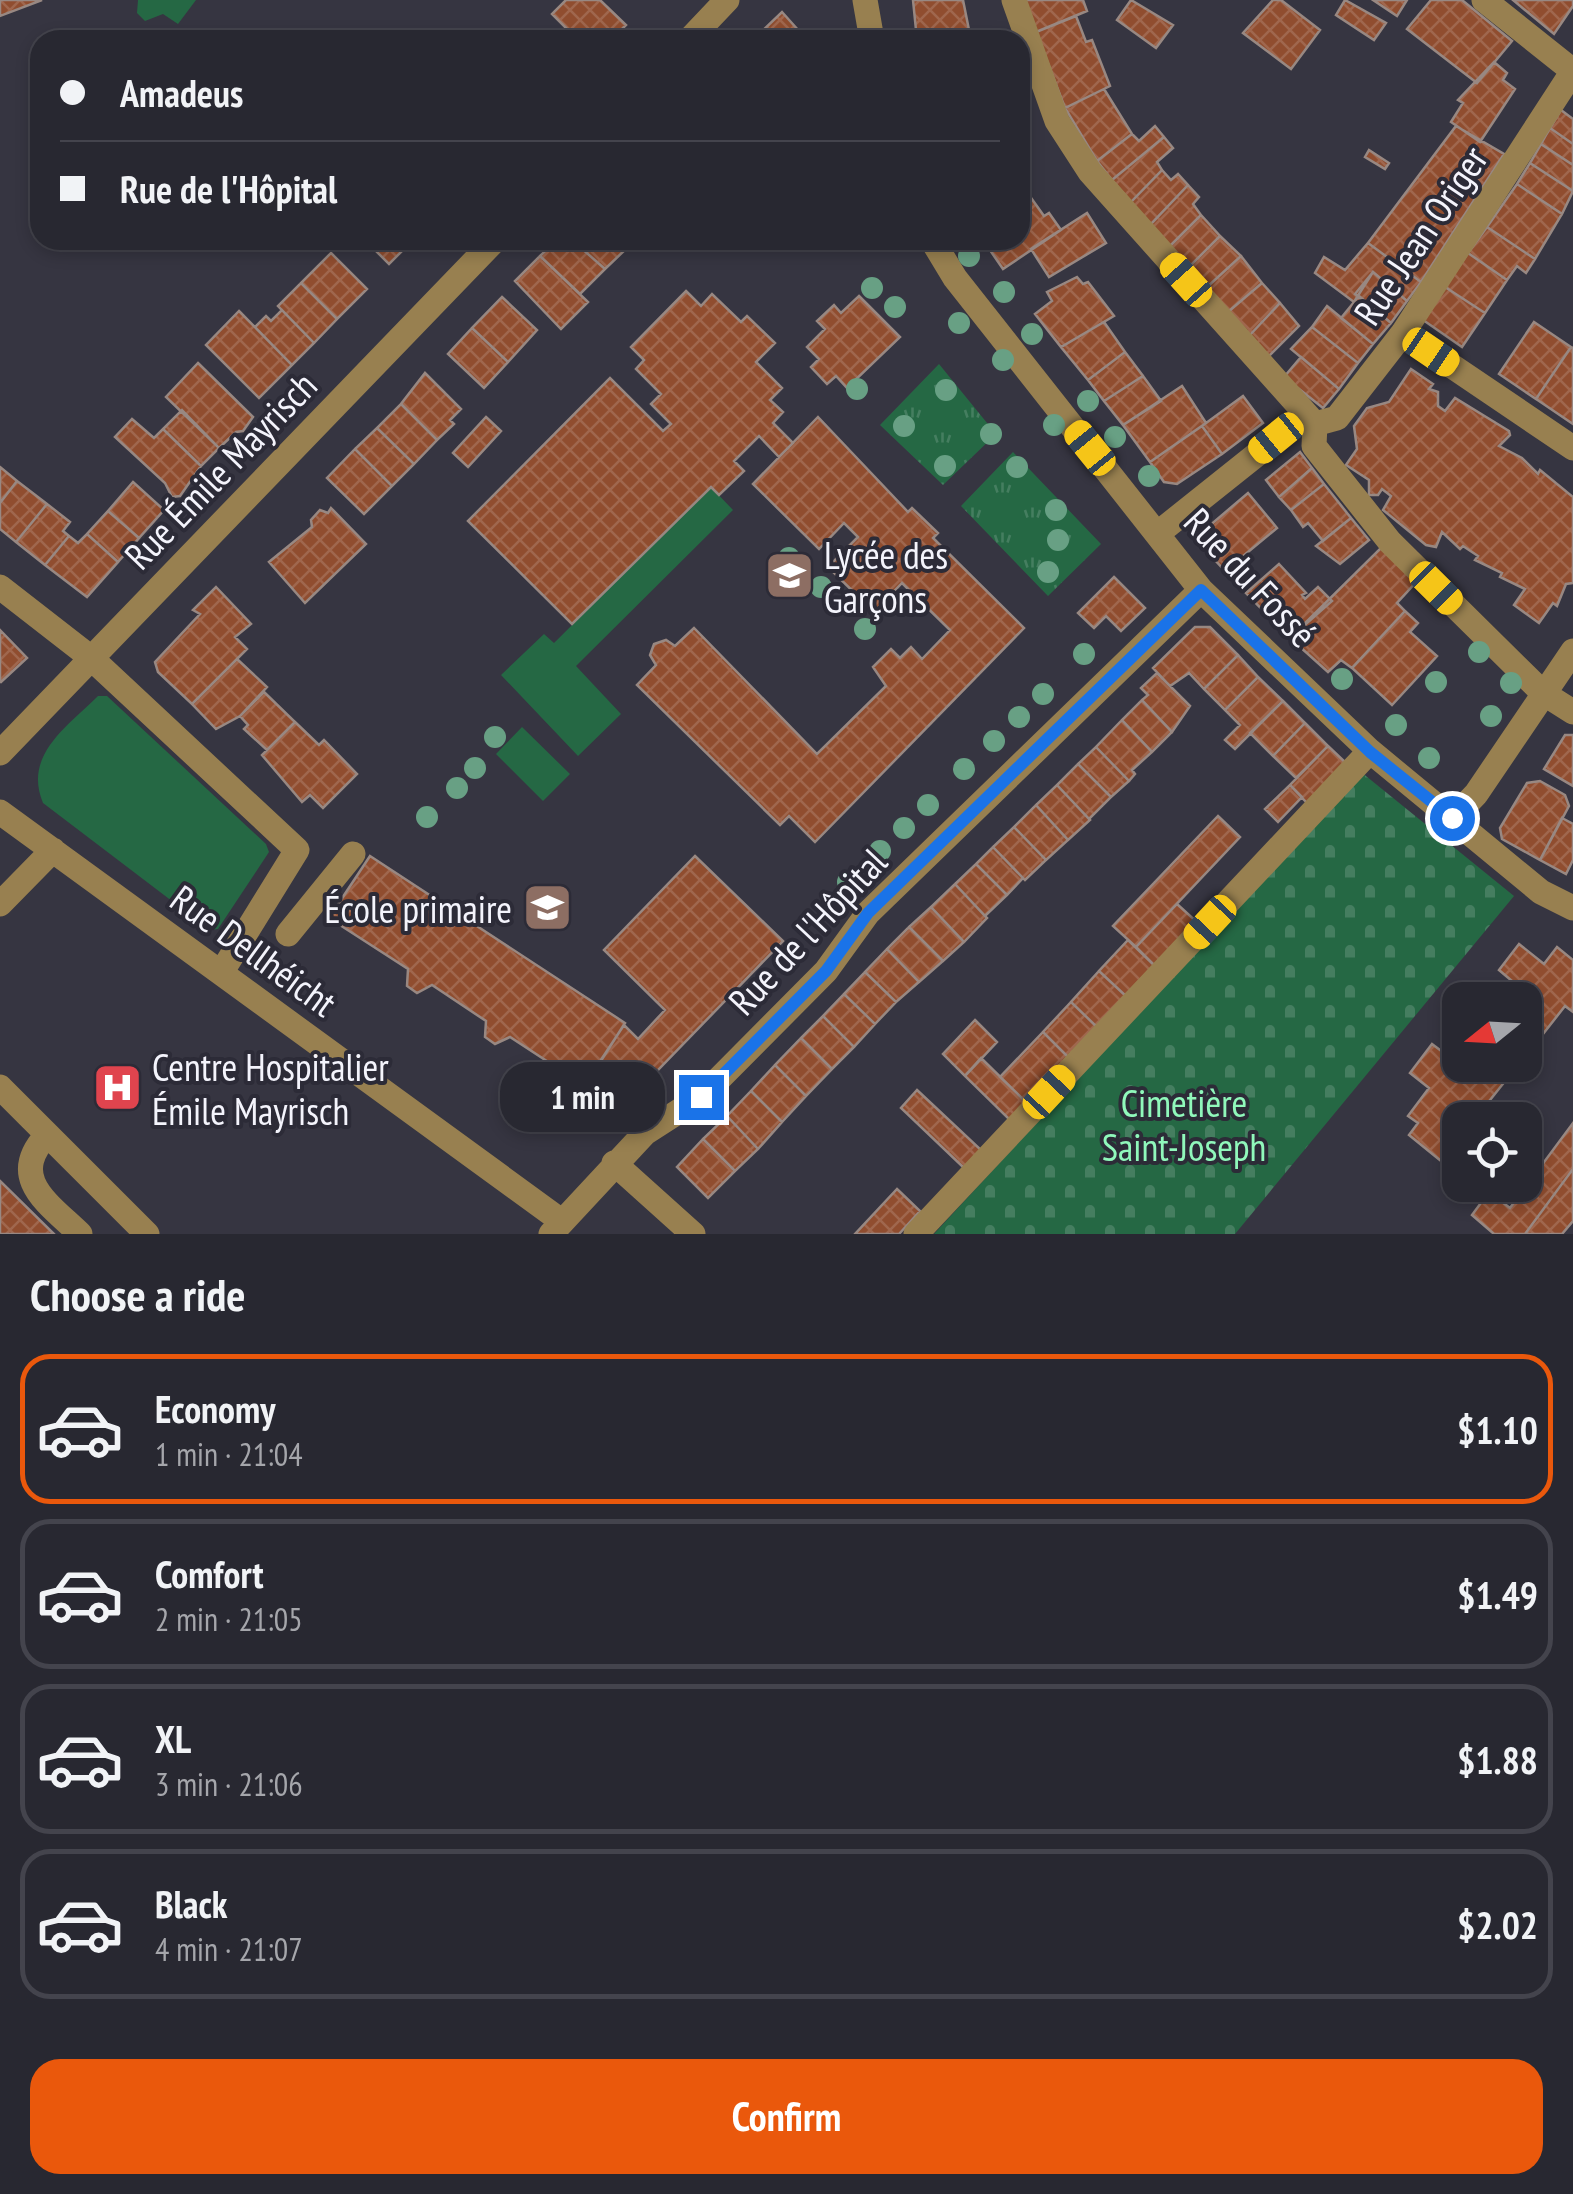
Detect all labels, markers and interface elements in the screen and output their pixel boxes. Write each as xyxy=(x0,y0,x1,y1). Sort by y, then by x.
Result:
text: Amadeus xyxy=(120,68,243,117)
street label: Rue Jean Origer xyxy=(1342,136,1498,334)
text: Rue de l'Hôpital xyxy=(120,164,337,213)
car xyxy=(1155,248,1217,312)
car xyxy=(1398,323,1464,381)
street label: Rue Émile Mayrisch xyxy=(114,361,326,579)
car xyxy=(1243,407,1309,469)
car xyxy=(1059,415,1121,481)
street label: Rue du Fossé xyxy=(1174,497,1328,657)
place label: Lycée des Garçons xyxy=(824,530,948,623)
school or university icon: Lycée des Garçons xyxy=(763,550,815,602)
car xyxy=(1404,556,1468,620)
route start xyxy=(1430,796,1475,841)
street label: Rue de l'Hôpital xyxy=(717,837,897,1025)
street label: Rue Dellhéicht xyxy=(161,873,347,1027)
school or university icon: École primaire xyxy=(521,882,573,934)
place label: École primaire xyxy=(324,884,512,933)
car xyxy=(1179,890,1241,954)
north arrow xyxy=(1442,982,1542,1082)
map controls xyxy=(1442,982,1542,1202)
place label: Centre Hospitalier Émile Mayrisch xyxy=(152,1042,389,1135)
car xyxy=(1018,1060,1080,1124)
hospital icon: Centre Hospitalier Émile Mayrisch xyxy=(91,1062,143,1114)
callout: 1 min xyxy=(501,1062,666,1132)
route end xyxy=(679,1075,724,1120)
text: 1 min xyxy=(550,1076,615,1118)
park label: Cimetière Saint-Joseph xyxy=(1102,1078,1266,1171)
button: locate xyxy=(1442,1102,1542,1202)
text: Choose a ride xyxy=(30,1265,245,1323)
icon: car xyxy=(35,1384,125,1474)
text: Economy xyxy=(155,1384,275,1433)
text: $1.10 xyxy=(1457,1405,1538,1454)
text: 1 min · 21:04 xyxy=(155,1433,303,1475)
icon: car xyxy=(35,1549,125,1639)
text: Comfort xyxy=(155,1549,264,1598)
text: $1.49 xyxy=(1457,1570,1538,1619)
text: 2 min · 21:05 xyxy=(155,1598,303,1640)
icon: car xyxy=(35,1714,125,1804)
text: XL xyxy=(155,1714,191,1763)
text: $1.88 xyxy=(1457,1735,1538,1784)
text: 3 min · 21:06 xyxy=(155,1763,303,1805)
icon: car xyxy=(35,1879,125,1969)
text: Black xyxy=(155,1879,228,1928)
text: $2.02 xyxy=(1457,1900,1538,1949)
text: 4 min · 21:07 xyxy=(155,1928,303,1970)
button: Confirm xyxy=(30,2059,1543,2174)

